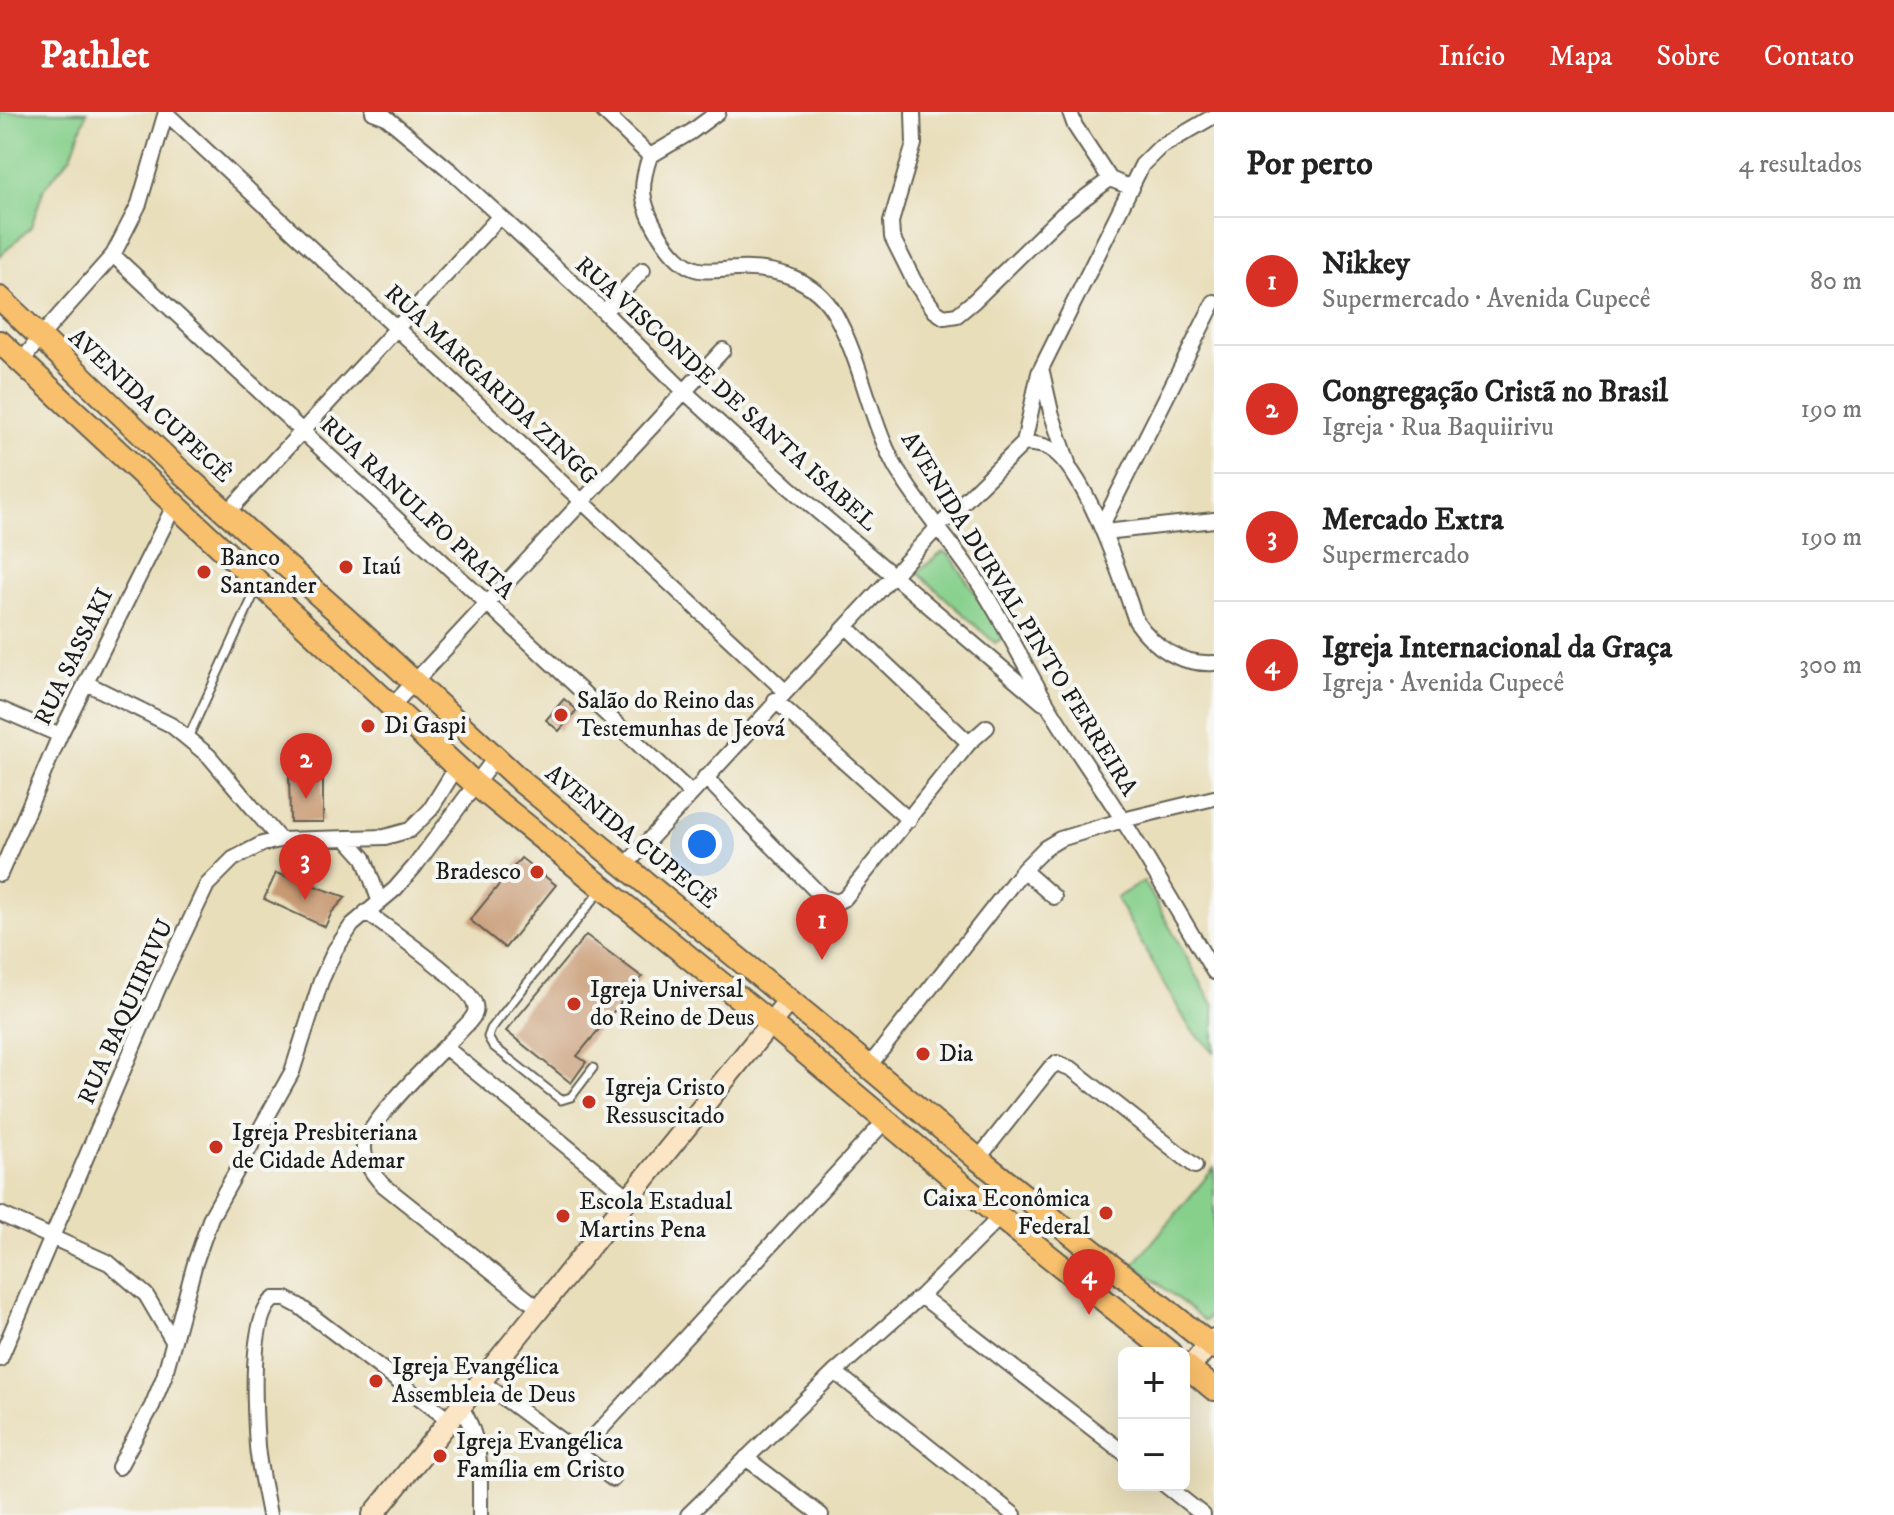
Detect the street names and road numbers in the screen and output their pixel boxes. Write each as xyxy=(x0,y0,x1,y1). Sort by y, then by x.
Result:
street label: RUA VISCONDE DE SANTA ISABEL xyxy=(569,250,883,538)
street label: RUA MARGARIDA ZINGG xyxy=(378,278,604,492)
street label: AVENIDA CUPECÊ xyxy=(62,322,238,490)
street label: RUA RANULFO PRATA xyxy=(314,410,521,606)
street label: AVENIDA DURVAL PINTO FERREIRA xyxy=(894,426,1144,802)
street label: RUA SASSAKI xyxy=(28,583,120,731)
street label: AVENIDA CUPECÊ xyxy=(539,758,723,916)
street label: RUA BAQUIIRIVU xyxy=(72,915,180,1109)

